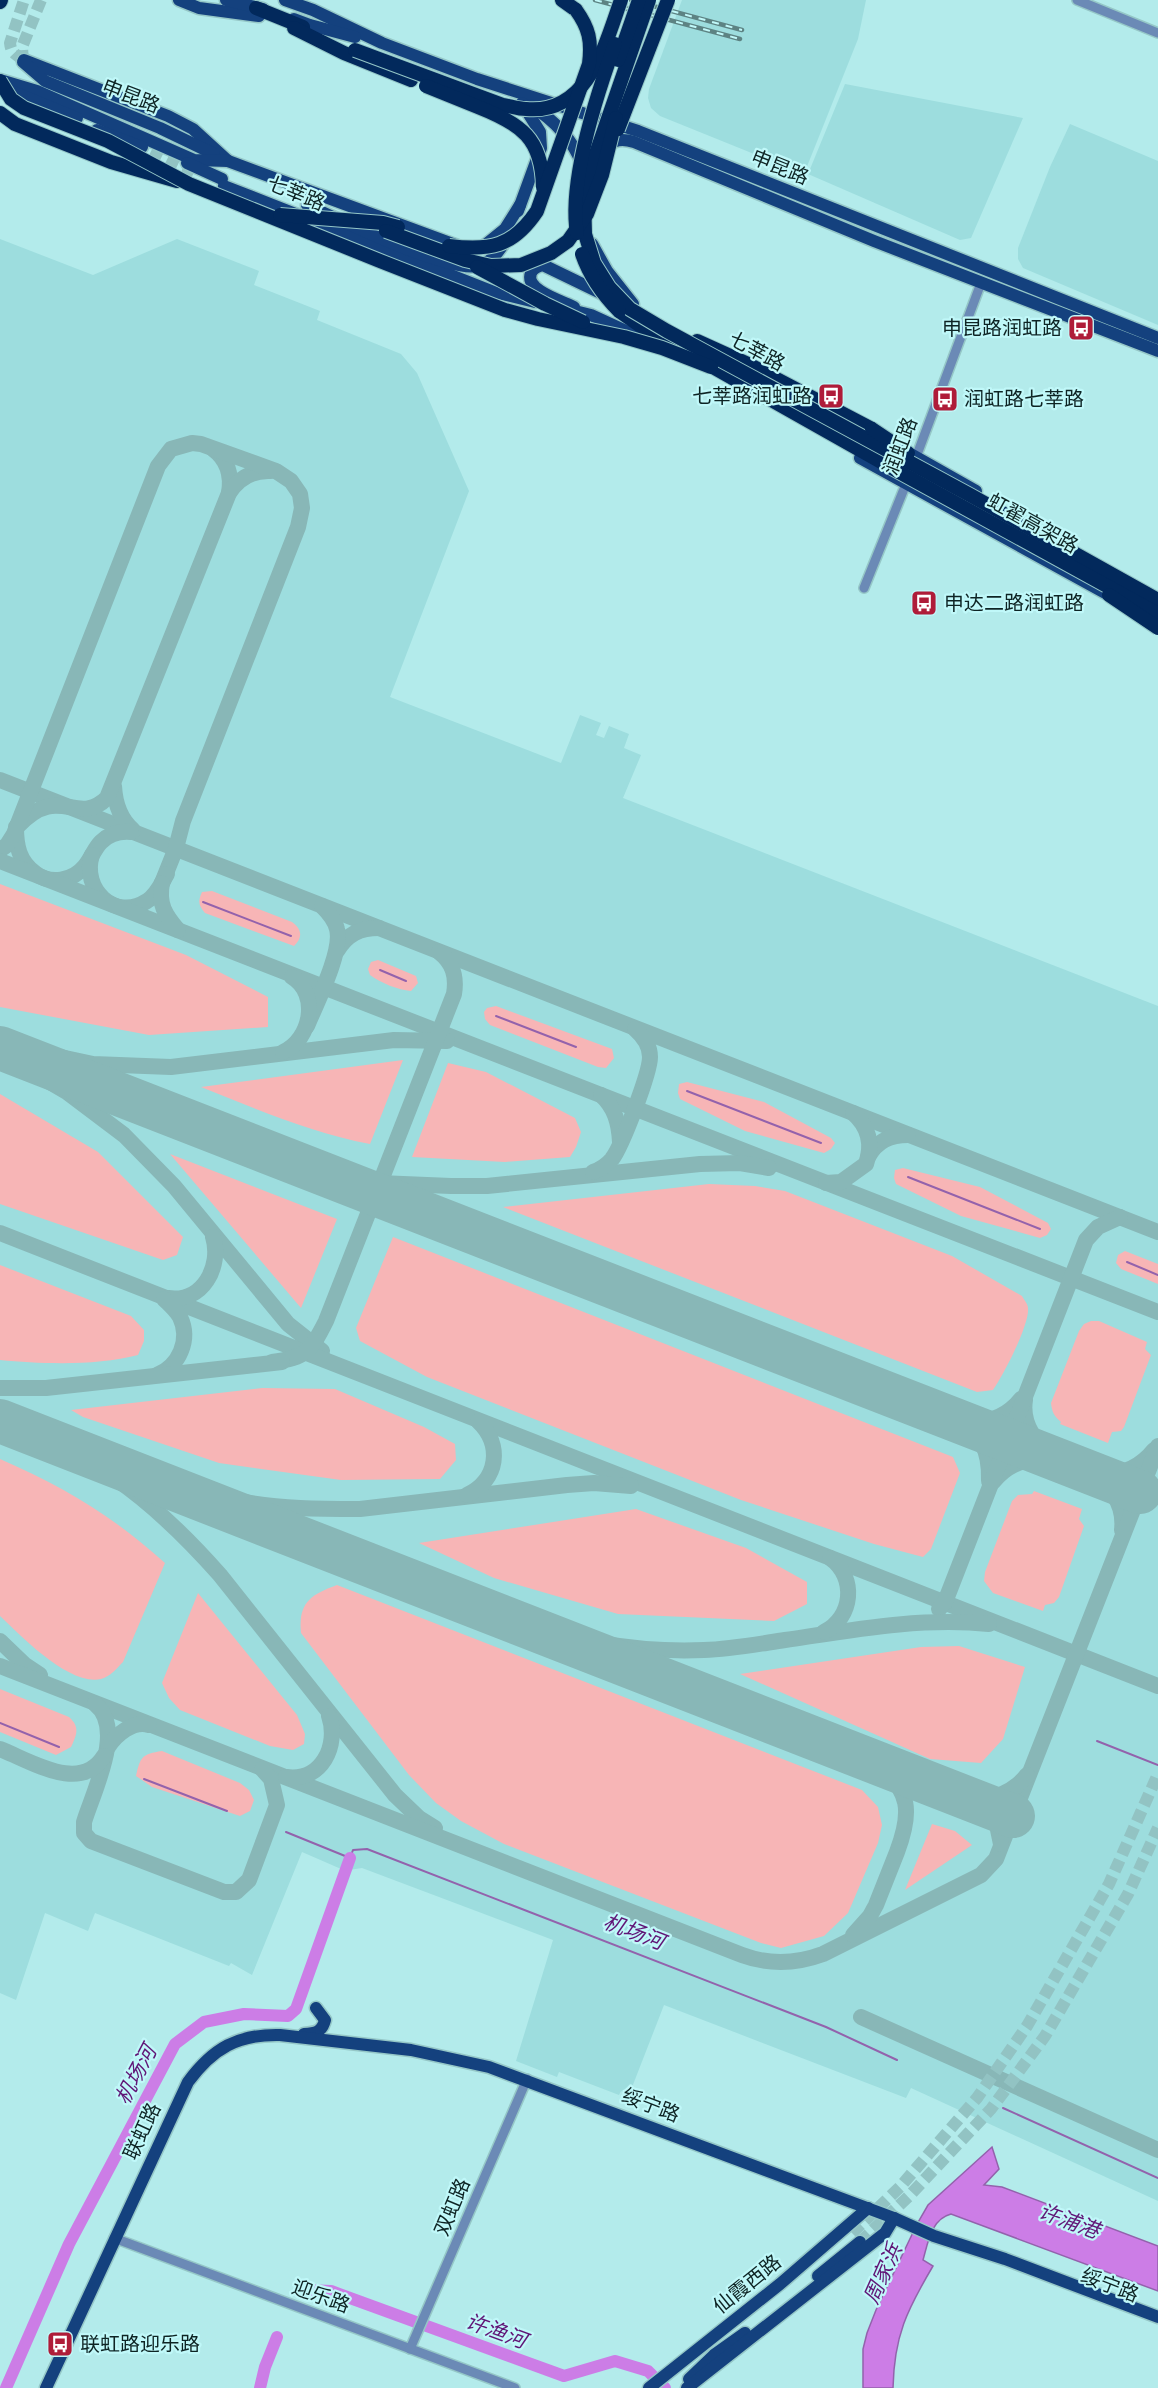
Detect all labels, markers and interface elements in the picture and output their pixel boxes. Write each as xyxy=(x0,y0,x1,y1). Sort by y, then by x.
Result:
street label: 申昆路 xyxy=(99,74,163,118)
street label: 申昆路 xyxy=(748,145,812,189)
street label: 七莘路 xyxy=(264,171,328,215)
bus stop icon: 申昆路润虹路 xyxy=(1066,313,1096,343)
place label: 申昆路润虹路 xyxy=(942,316,1062,340)
street label: 七莘路 xyxy=(725,326,789,376)
bus stop icon: 七莘路润虹路 xyxy=(816,381,846,411)
place label: 七莘路润虹路 xyxy=(692,384,812,408)
bus stop icon: 润虹路七莘路 xyxy=(930,384,960,414)
place label: 润虹路七莘路 xyxy=(964,387,1084,411)
street label: 润虹路 xyxy=(878,414,922,478)
street label: 虹翟高架路 xyxy=(983,488,1083,558)
bus stop icon: 申达二路润虹路 xyxy=(909,588,939,618)
place label: 申达二路润虹路 xyxy=(944,591,1084,615)
water label: 机场河 xyxy=(600,1909,672,1957)
water label: 机场河 xyxy=(110,2038,164,2109)
street label: 绥宁路 xyxy=(619,2083,683,2127)
street label: 联虹路 xyxy=(118,2099,166,2163)
street label: 双虹路 xyxy=(429,2175,475,2239)
water label: 许浦港 xyxy=(1035,2198,1106,2245)
water label: 周家浜 xyxy=(858,2238,909,2308)
street label: 仙霞西路 xyxy=(708,2250,786,2318)
street label: 绥宁路 xyxy=(1078,2263,1142,2307)
street label: 迎乐路 xyxy=(289,2274,353,2318)
water label: 许渔河 xyxy=(462,2308,534,2355)
bus stop icon: 联虹路迎乐路 xyxy=(45,2329,75,2359)
place label: 联虹路迎乐路 xyxy=(80,2332,200,2356)

